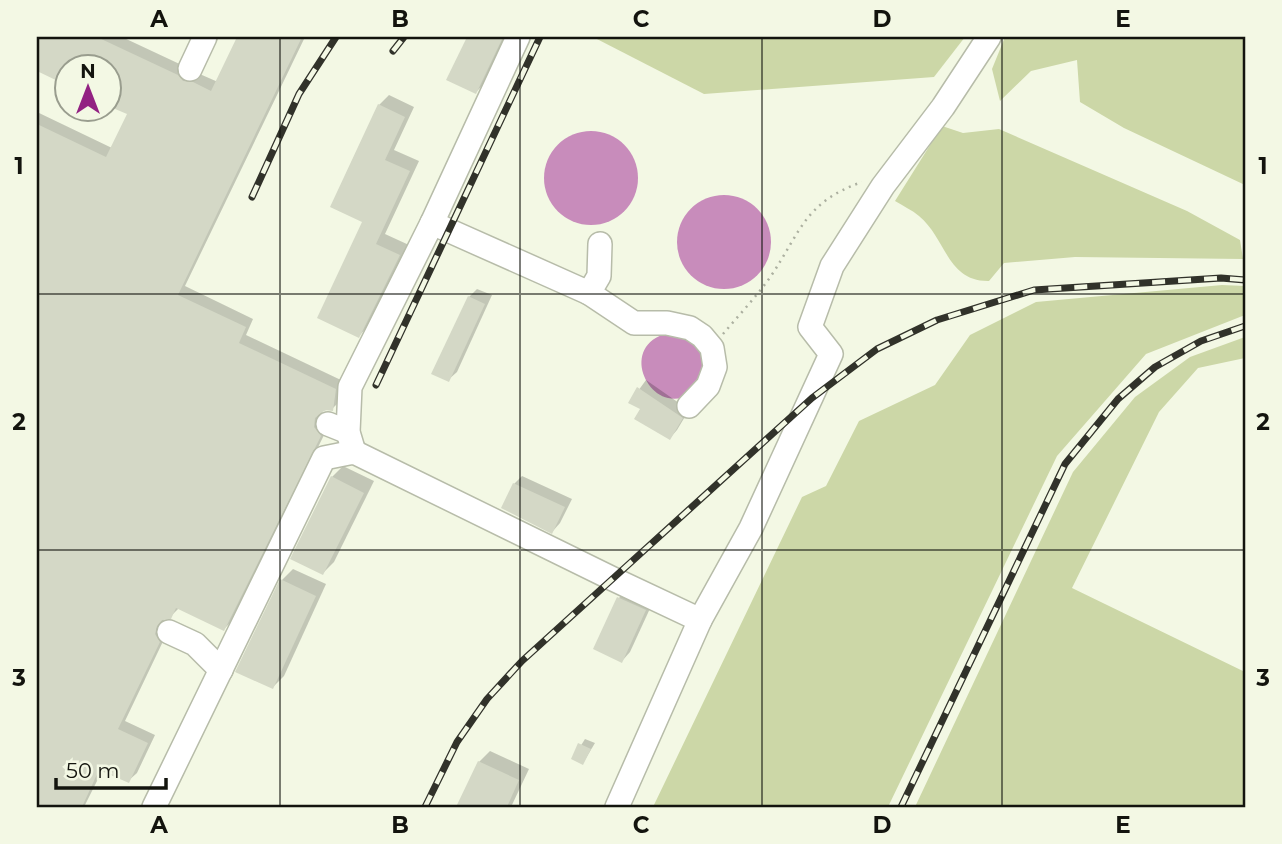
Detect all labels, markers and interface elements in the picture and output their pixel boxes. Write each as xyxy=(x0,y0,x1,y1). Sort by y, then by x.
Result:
text: A xyxy=(149,5,168,33)
text: B xyxy=(391,5,409,33)
text: C xyxy=(633,5,650,33)
text: D xyxy=(873,5,892,33)
text: E xyxy=(1115,5,1131,33)
north arrow xyxy=(52,52,122,122)
text: N xyxy=(80,60,96,83)
text: 1 xyxy=(14,152,24,180)
text: 1 xyxy=(1258,152,1268,180)
text: 2 xyxy=(12,408,26,436)
text: 2 xyxy=(1256,408,1270,436)
text: 3 xyxy=(11,664,26,692)
text: 3 xyxy=(1255,664,1270,692)
scale bar xyxy=(56,746,166,790)
text: 50 m xyxy=(66,758,120,783)
text: A xyxy=(149,811,168,839)
text: B xyxy=(391,811,409,839)
text: C xyxy=(633,811,650,839)
text: D xyxy=(873,811,892,839)
text: E xyxy=(1115,811,1131,839)

